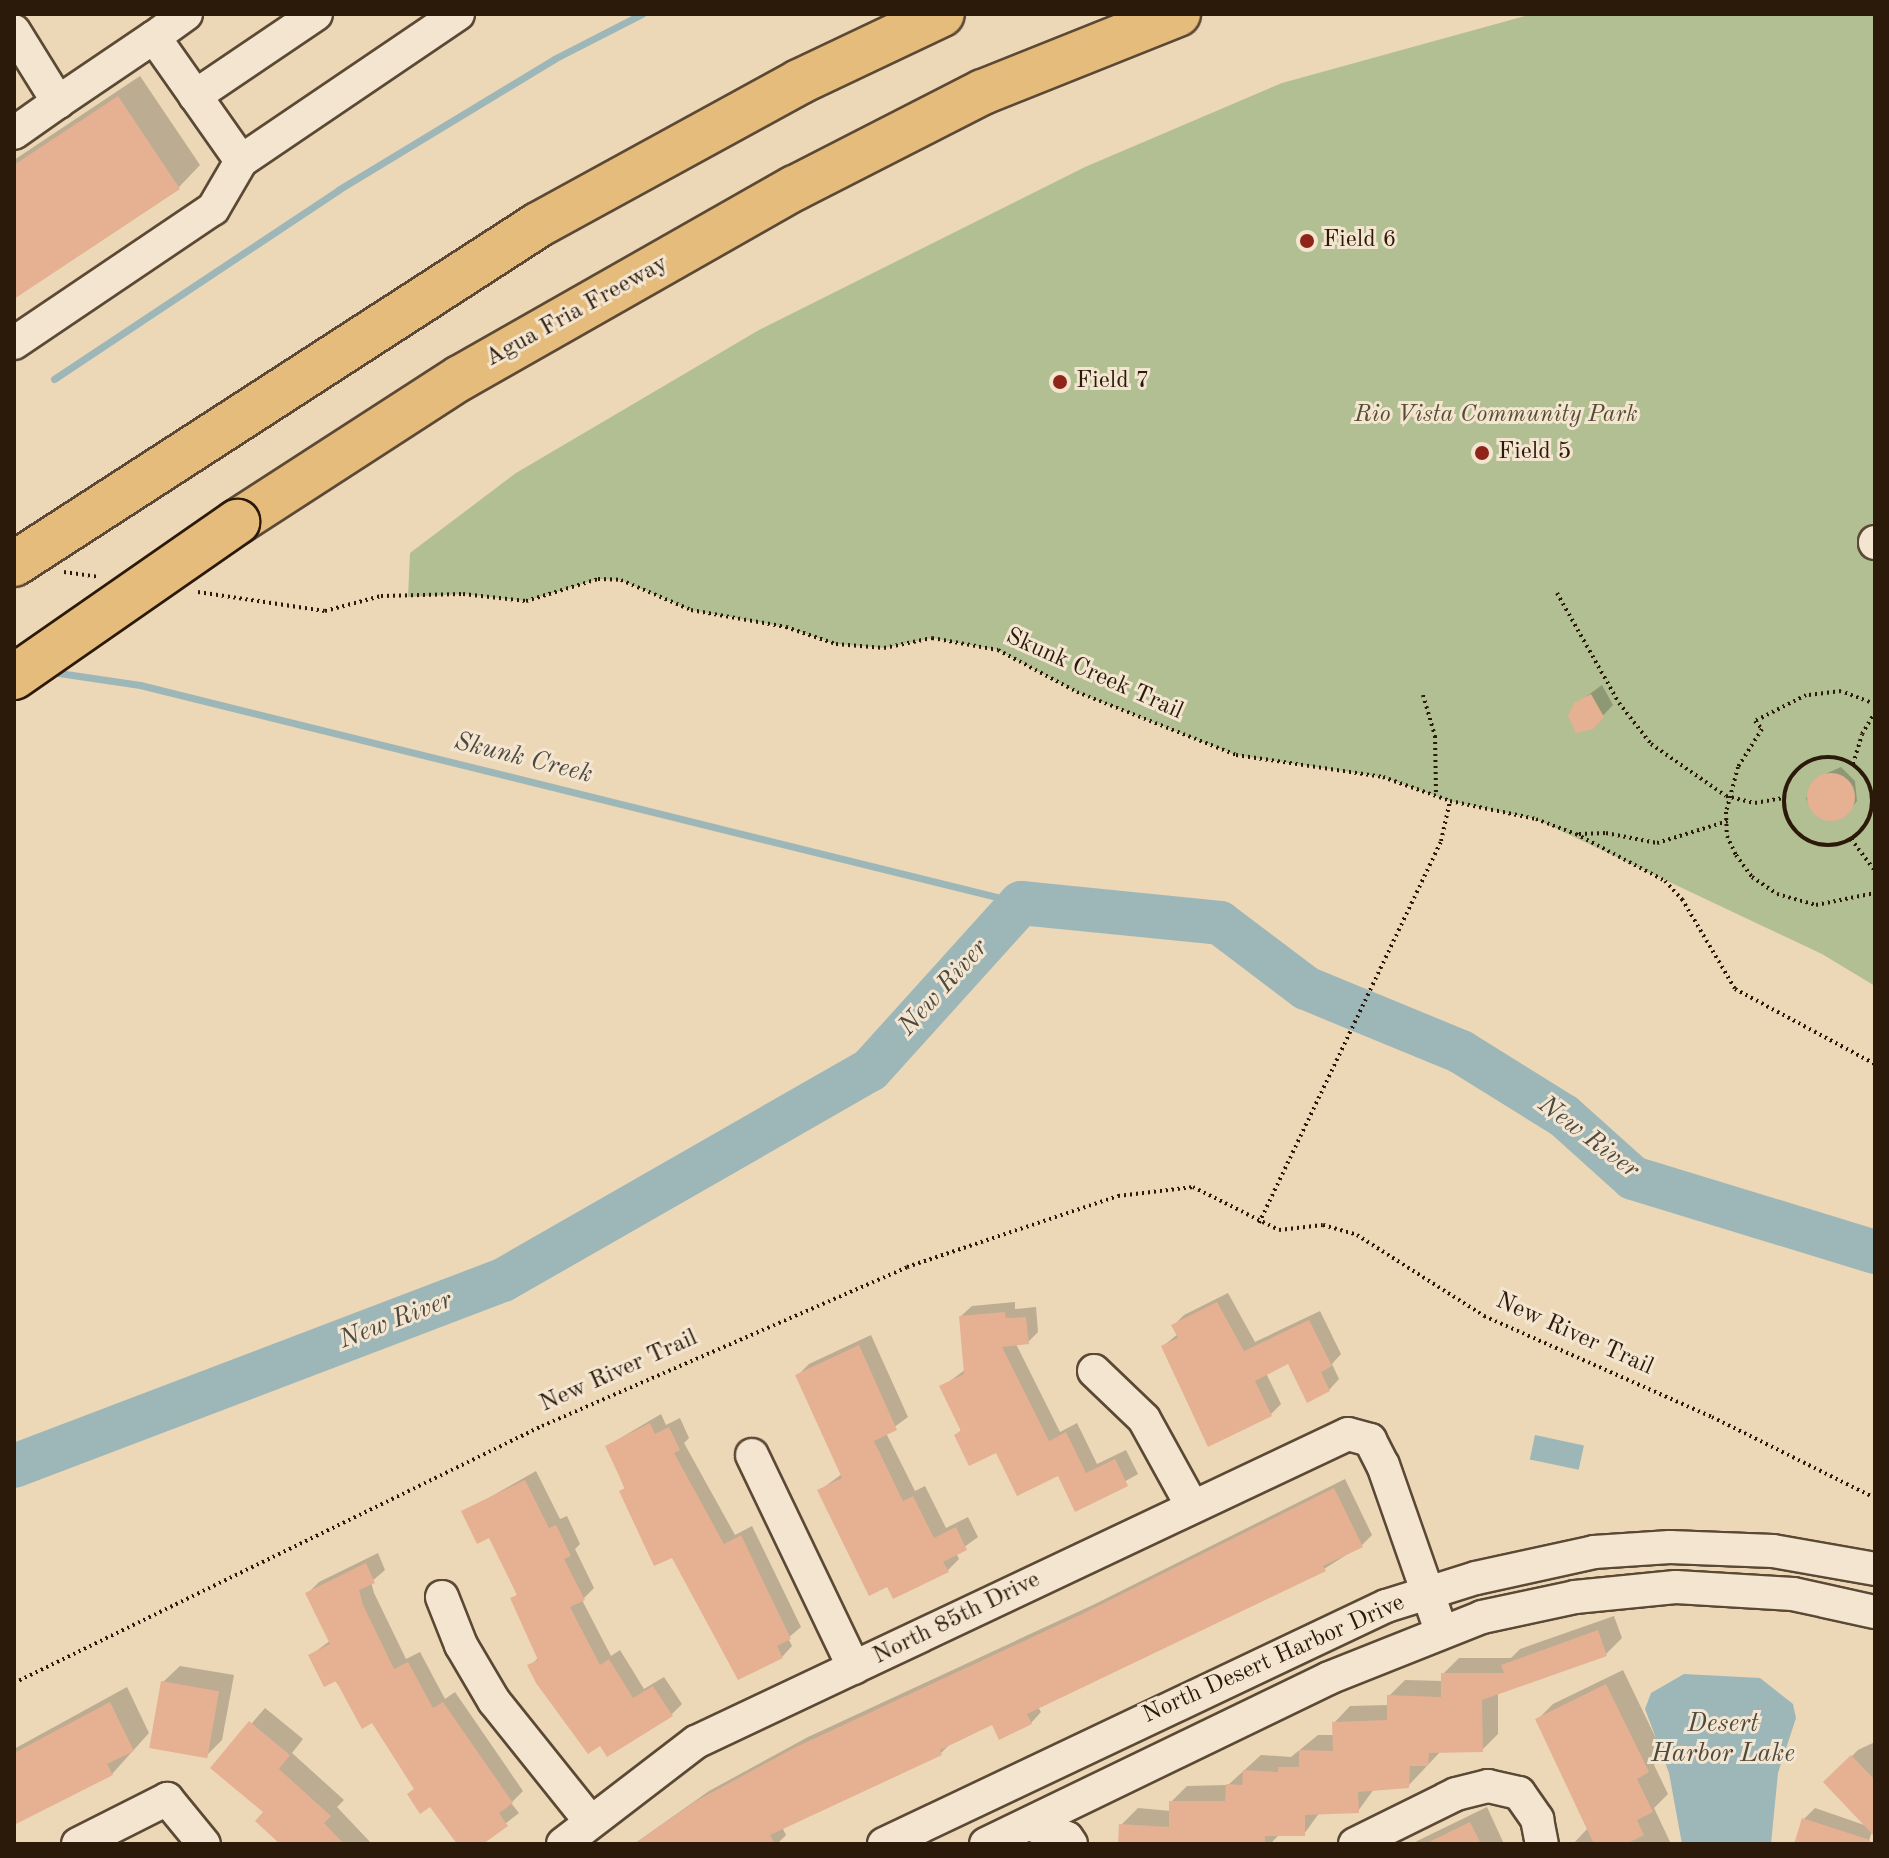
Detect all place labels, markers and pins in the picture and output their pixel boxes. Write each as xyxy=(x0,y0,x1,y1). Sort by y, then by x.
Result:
place label: Field 6 xyxy=(1323,227,1396,255)
marker: Field 6 xyxy=(1298,232,1316,250)
place label: Field 7 xyxy=(1076,368,1149,396)
marker: Field 7 xyxy=(1051,373,1069,391)
place label: Field 5 xyxy=(1498,439,1571,467)
marker: Field 5 xyxy=(1473,444,1491,462)

